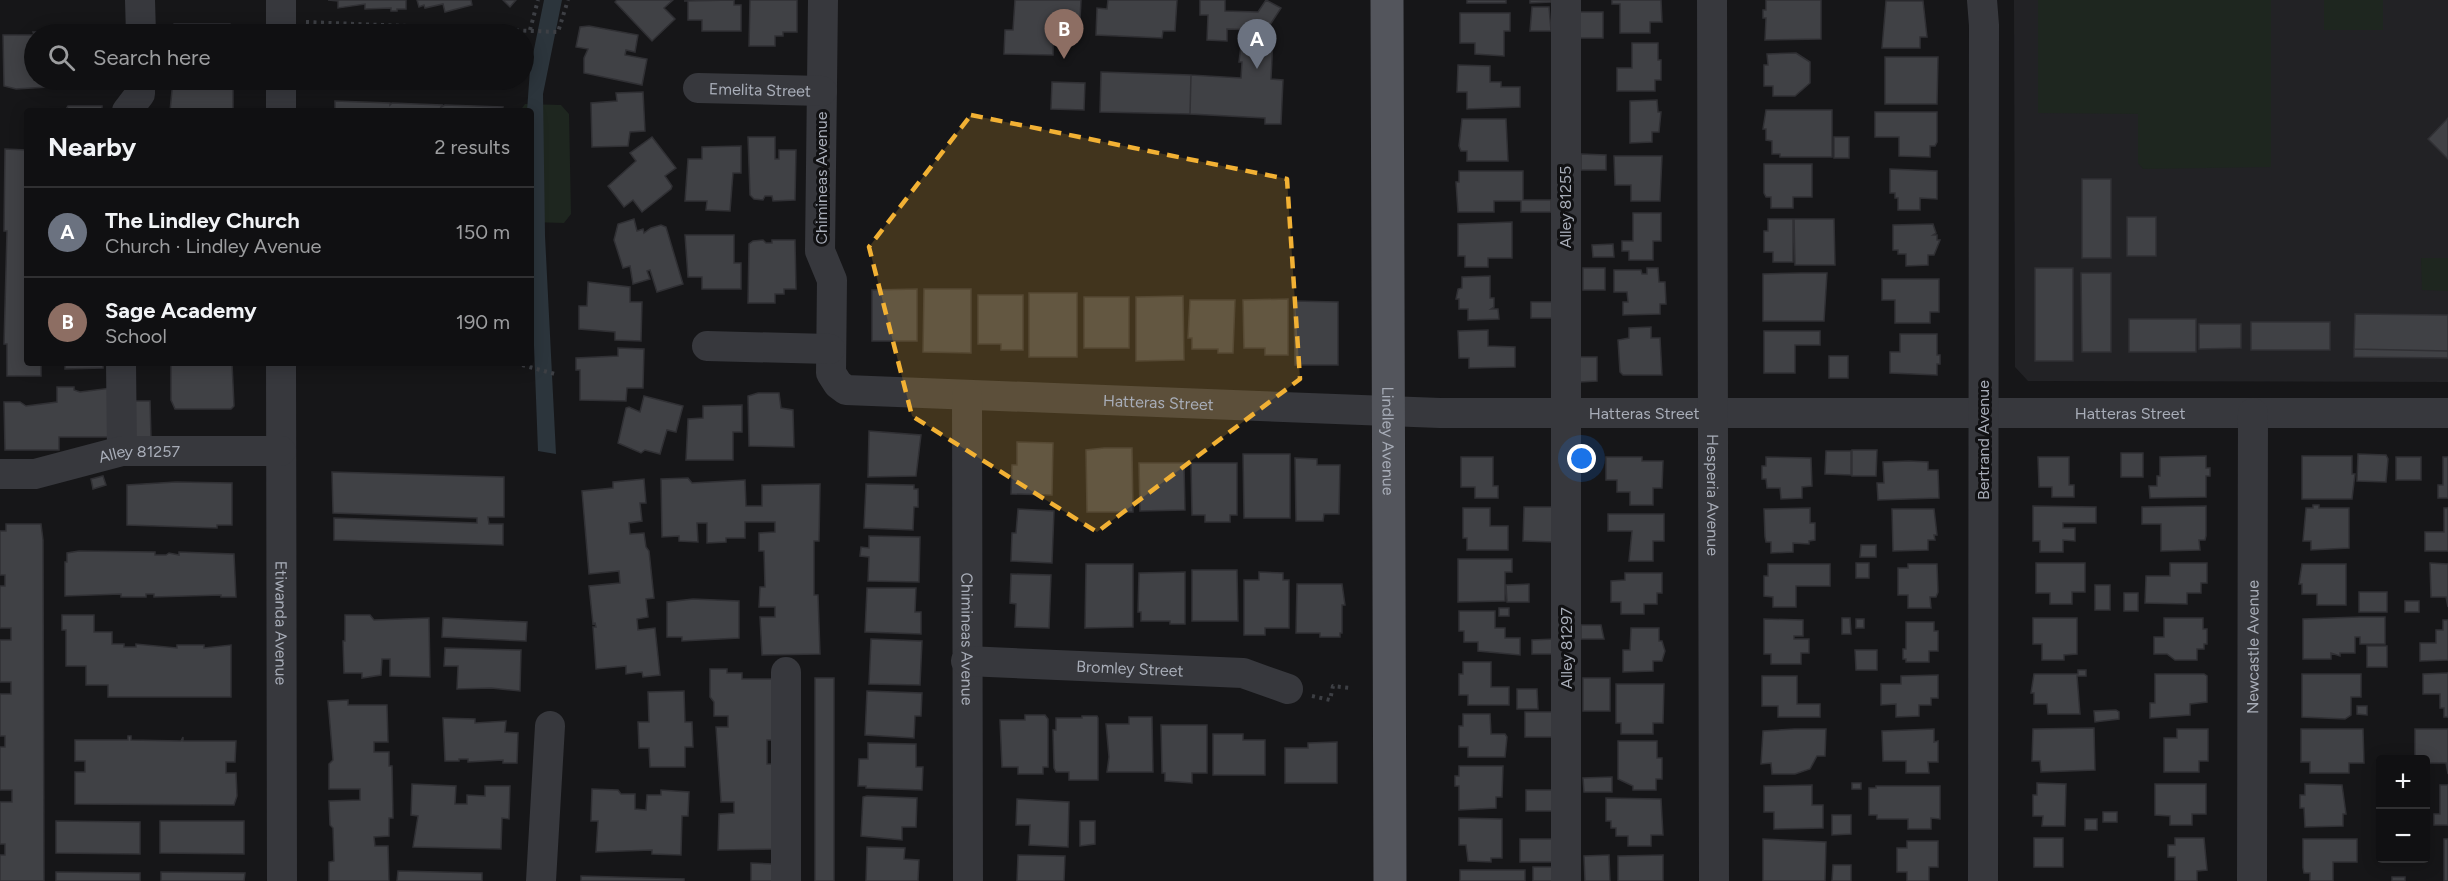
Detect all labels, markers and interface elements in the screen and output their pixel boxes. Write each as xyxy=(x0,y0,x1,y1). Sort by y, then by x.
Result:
pin: B xyxy=(1044,10,1084,59)
pin: A xyxy=(1238,20,1276,69)
search box xyxy=(24,24,534,90)
icon: search xyxy=(45,41,78,74)
text: Search here xyxy=(93,44,211,71)
street label: Emelita Street xyxy=(709,79,811,100)
street label: Chimineas Avenue xyxy=(812,111,831,244)
text: Nearby xyxy=(48,131,136,163)
text: 2 results xyxy=(434,135,510,159)
street label: Alley 81255 xyxy=(1556,166,1575,248)
text: The Lindley Church xyxy=(105,207,300,234)
text: A xyxy=(60,220,75,244)
text: 150 m xyxy=(455,220,510,244)
text: Church · Lindley Avenue xyxy=(105,234,322,258)
text: Sage Academy xyxy=(105,297,257,324)
text: B xyxy=(61,310,74,334)
text: 190 m xyxy=(456,310,510,334)
text: School xyxy=(105,324,167,348)
street label: Bertrand Avenue xyxy=(1974,380,1993,500)
street label: Lindley Avenue xyxy=(1379,386,1398,496)
street label: Hatteras Street xyxy=(1103,390,1214,414)
street label: Hatteras Street xyxy=(1589,404,1700,423)
street label: Hatteras Street xyxy=(2075,404,2186,423)
street label: Hesperia Avenue xyxy=(1703,434,1723,556)
street label: Alley 81257 xyxy=(96,441,180,466)
your location xyxy=(1567,444,1596,473)
street label: Etiwanda Avenue xyxy=(272,561,291,685)
street label: Chimineas Avenue xyxy=(958,572,977,706)
street label: Newcastle Avenue xyxy=(2243,580,2262,714)
street label: Alley 81297 xyxy=(1557,607,1576,689)
street label: Bromley Street xyxy=(1076,656,1184,680)
map controls xyxy=(2376,755,2430,863)
button: + xyxy=(2376,755,2430,809)
button: − xyxy=(2376,809,2430,863)

